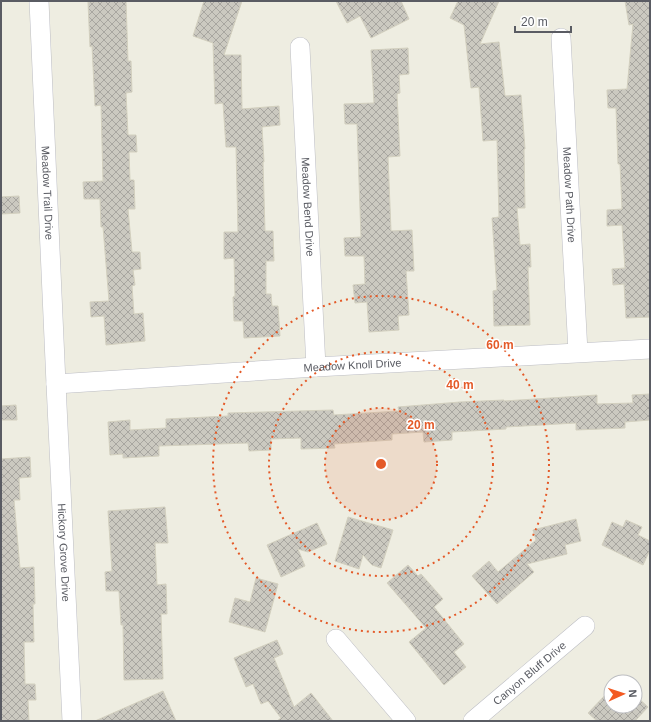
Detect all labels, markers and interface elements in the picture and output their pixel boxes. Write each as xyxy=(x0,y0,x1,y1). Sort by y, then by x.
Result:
scale bar xyxy=(515,8,571,34)
text: 20 m xyxy=(521,15,548,29)
street label: Meadow Trail Drive xyxy=(39,145,56,240)
street label: Meadow Path Drive xyxy=(561,146,578,243)
street label: Meadow Bend Drive xyxy=(300,157,316,257)
text: 60 m xyxy=(486,338,514,352)
street label: Meadow Knoll Drive xyxy=(303,356,402,374)
text: 40 m xyxy=(446,378,474,392)
text: 20 m xyxy=(407,418,435,432)
centre of rings xyxy=(374,457,388,471)
street label: Hickory Grove Drive xyxy=(56,503,72,602)
street label: Canyon Bluff Drive xyxy=(491,639,568,707)
north arrow xyxy=(603,674,643,714)
text: N xyxy=(627,689,639,698)

